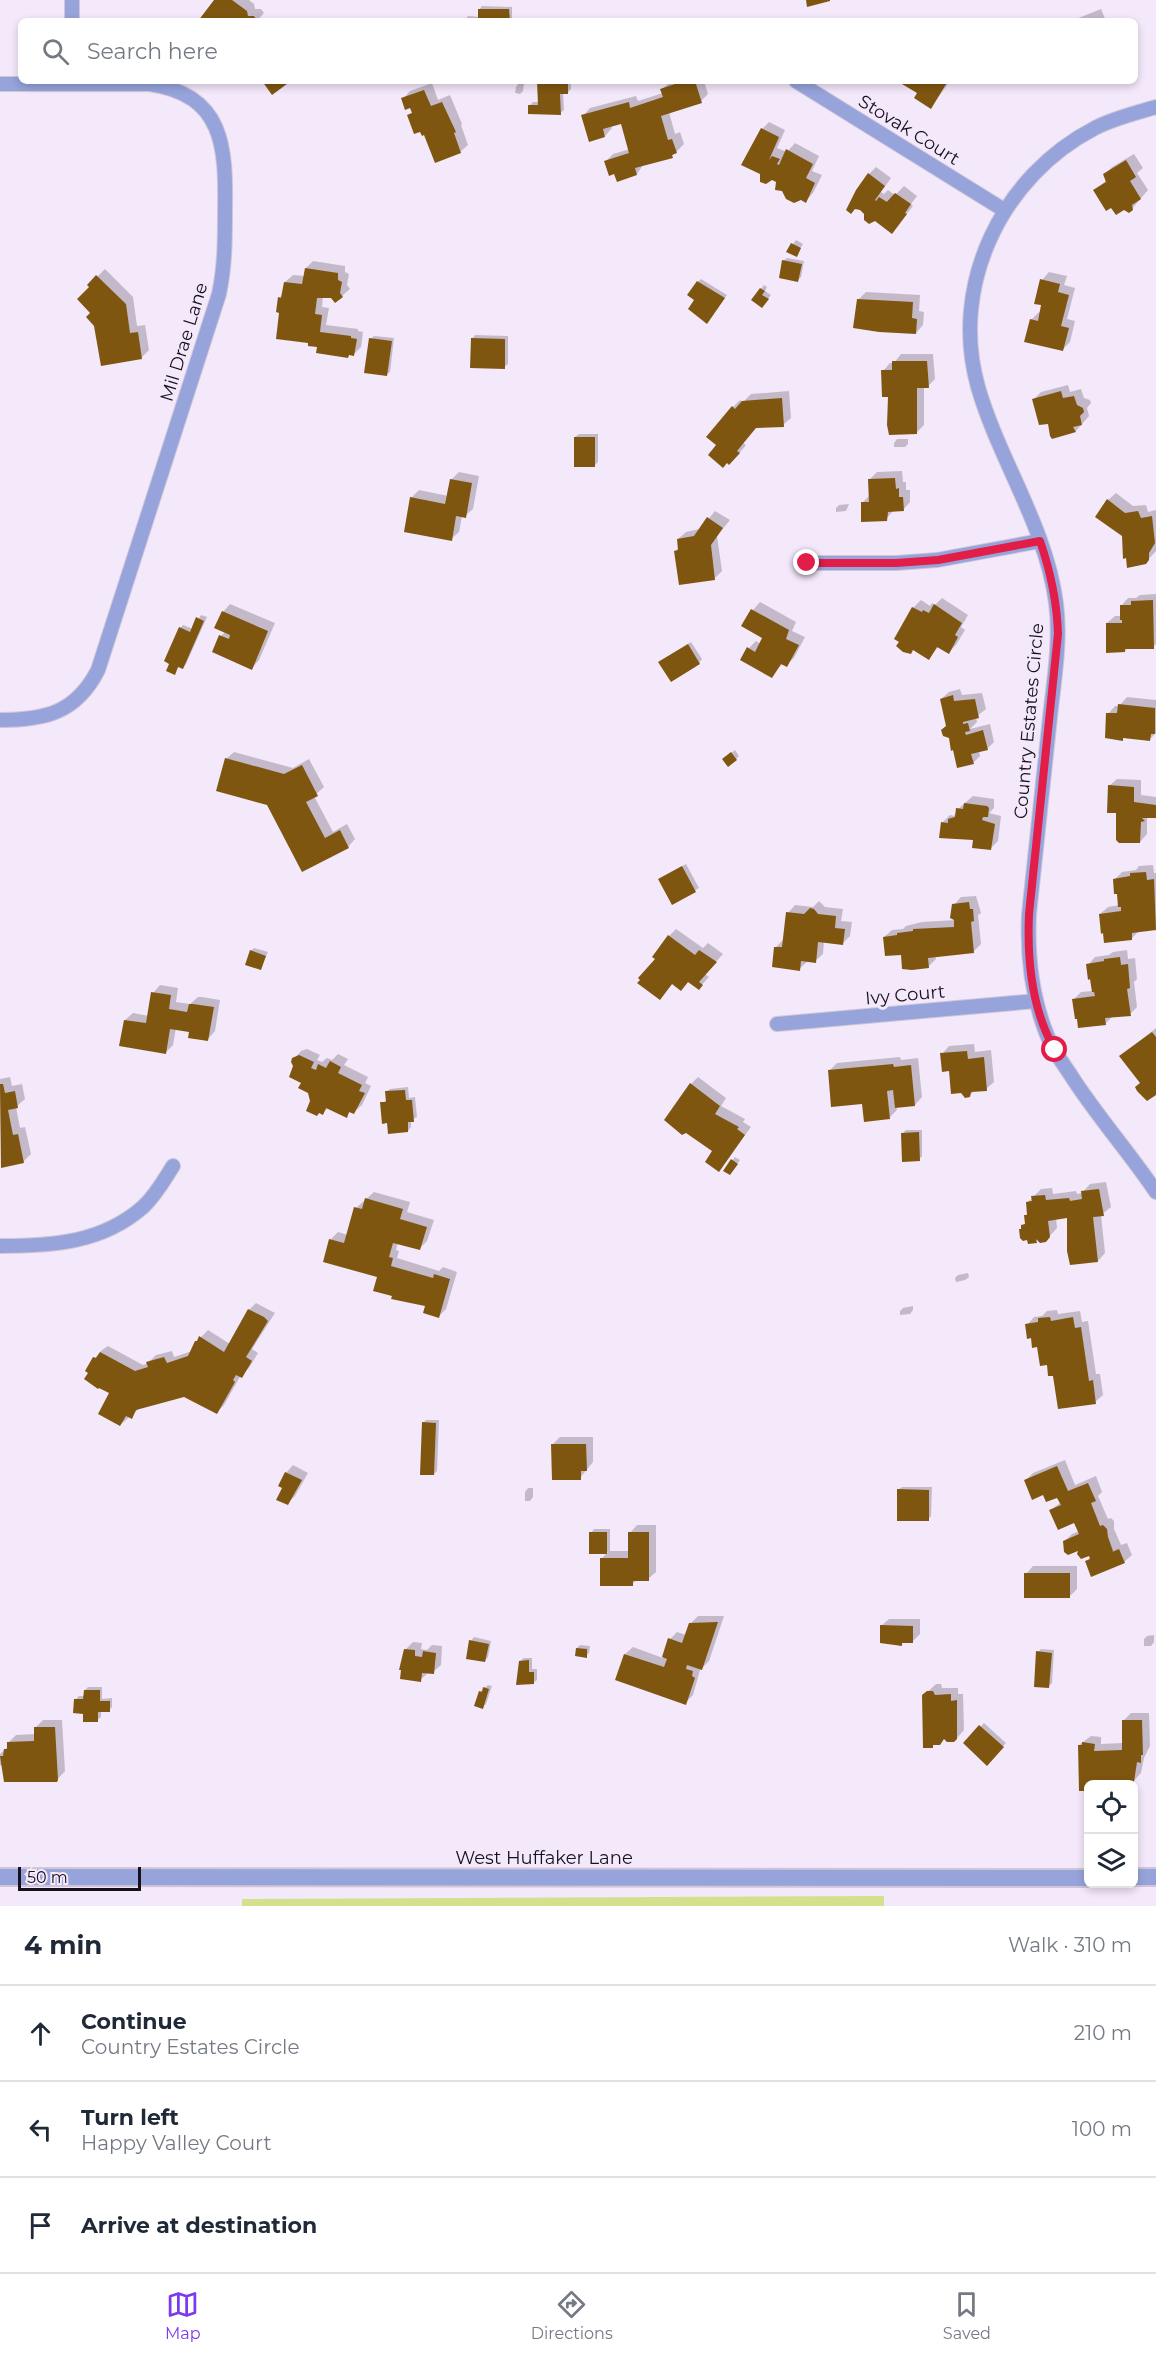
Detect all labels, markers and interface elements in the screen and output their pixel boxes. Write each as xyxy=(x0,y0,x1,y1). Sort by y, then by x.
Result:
search box xyxy=(18,18,1138,84)
icon: search xyxy=(39,35,72,68)
text: Search here xyxy=(87,38,218,65)
street label: Stovak Court xyxy=(854,90,964,170)
street label: Mil Drae Lane xyxy=(155,280,213,404)
route end xyxy=(793,549,819,575)
street label: Country Estates Circle xyxy=(1009,622,1049,820)
street label: Ivy Court xyxy=(864,981,946,1009)
route start xyxy=(1041,1036,1067,1062)
map controls xyxy=(1084,1780,1138,1888)
button: locate xyxy=(1084,1780,1138,1834)
button: layers xyxy=(1084,1834,1138,1888)
street label: West Huffaker Lane xyxy=(455,1847,633,1869)
scale bar xyxy=(18,1864,141,1892)
text: 50 m xyxy=(27,1868,68,1887)
text: 4 min xyxy=(24,1929,102,1961)
text: Walk · 310 m xyxy=(1008,1933,1132,1957)
text: Continue xyxy=(81,2008,187,2035)
icon: ahead xyxy=(24,2017,57,2050)
text: 210 m xyxy=(1074,2021,1132,2045)
text: Country Estates Circle xyxy=(81,2035,300,2059)
text: Turn left xyxy=(81,2104,179,2131)
icon: left xyxy=(24,2113,57,2146)
text: 100 m xyxy=(1072,2117,1132,2141)
text: Happy Valley Court xyxy=(81,2131,272,2155)
icon: arrive xyxy=(24,2209,57,2242)
text: Arrive at destination xyxy=(81,2212,317,2239)
tab: Map xyxy=(165,2288,201,2343)
tab: Directions xyxy=(531,2288,613,2343)
tab: Saved xyxy=(943,2288,991,2343)

